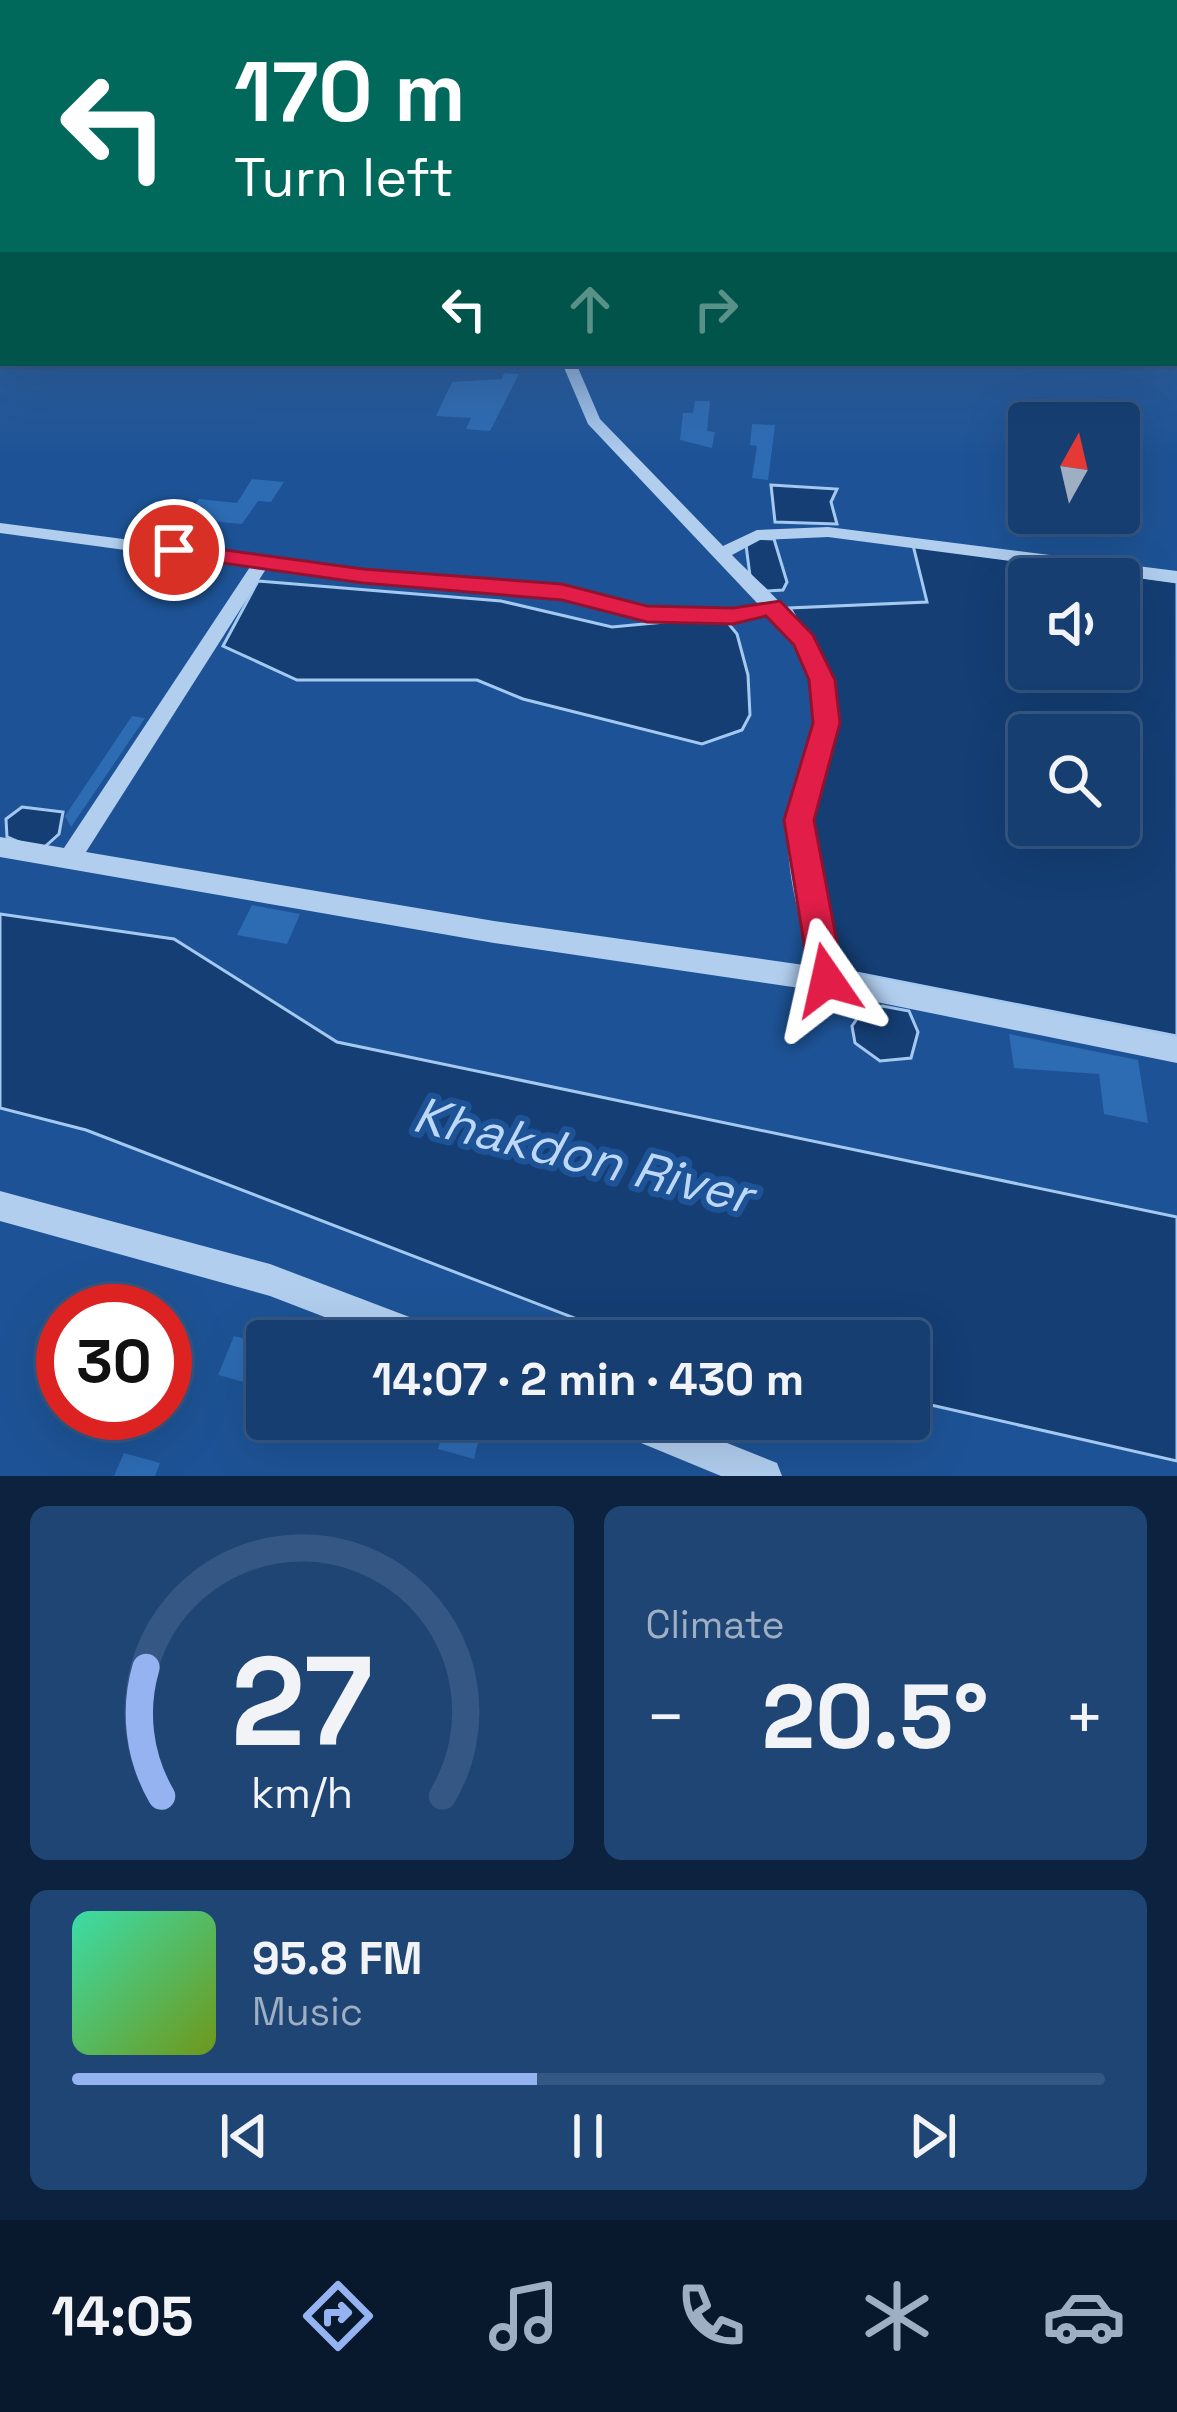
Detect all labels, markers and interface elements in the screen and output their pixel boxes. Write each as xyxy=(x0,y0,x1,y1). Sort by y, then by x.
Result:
text: 170 m xyxy=(234,38,466,146)
icon: left xyxy=(36,48,192,204)
text: Turn left xyxy=(234,143,454,212)
icon: left xyxy=(431,276,497,342)
icon: ahead xyxy=(557,276,623,342)
icon: right xyxy=(683,276,749,342)
north arrow xyxy=(1008,402,1140,534)
map controls xyxy=(1008,402,1140,846)
pin xyxy=(123,499,225,601)
icon: arrive xyxy=(141,517,207,583)
button: sound xyxy=(1008,558,1140,690)
button: search xyxy=(1008,714,1140,846)
position arrow xyxy=(764,917,890,1043)
water label: Khakdon River xyxy=(407,1081,764,1230)
speed limit sign: 30 xyxy=(36,1284,192,1440)
text: 14:07 · 2 min · 430 m xyxy=(372,1351,804,1408)
text: Climate xyxy=(646,1600,785,1649)
text: 27 xyxy=(231,1622,373,1781)
text: 20.5° xyxy=(762,1659,989,1774)
text: − xyxy=(646,1675,686,1759)
text: + xyxy=(1064,1675,1105,1759)
text: km/h xyxy=(251,1766,353,1821)
text: 95.8 FM xyxy=(252,1930,422,1987)
text: Music xyxy=(252,1987,363,2036)
icon: previous xyxy=(211,2103,277,2169)
icon: pause xyxy=(555,2103,621,2169)
icon: next xyxy=(900,2103,966,2169)
icon: directions xyxy=(296,2274,380,2358)
icon: music xyxy=(482,2274,566,2358)
icon: phone xyxy=(669,2274,753,2358)
icon: climate xyxy=(855,2274,939,2358)
icon: car xyxy=(1042,2274,1126,2358)
text: 14:05 xyxy=(51,2282,193,2351)

